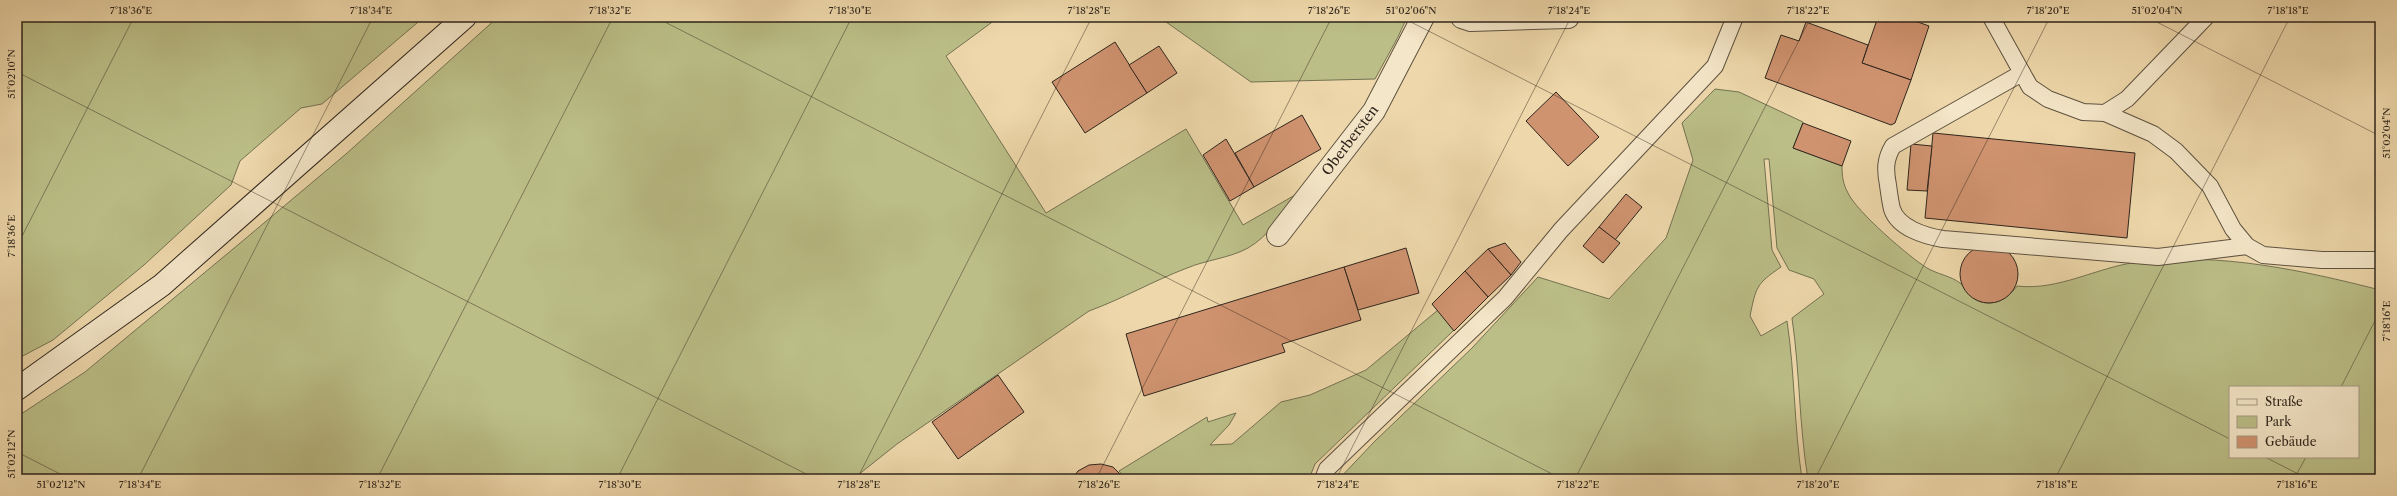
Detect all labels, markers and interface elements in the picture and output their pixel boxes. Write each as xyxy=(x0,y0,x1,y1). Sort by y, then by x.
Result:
text: 7°18'36"E xyxy=(110,4,152,17)
text: 7°18'34"E xyxy=(350,4,392,17)
text: 7°18'32"E xyxy=(589,4,631,17)
text: 7°18'30"E xyxy=(829,4,872,17)
text: 7°18'28"E xyxy=(1068,4,1111,17)
text: 7°18'26"E xyxy=(1308,4,1350,17)
text: 51°02'06"N xyxy=(1385,4,1437,17)
text: 7°18'24"E xyxy=(1548,4,1590,17)
text: 7°18'22"E xyxy=(1787,4,1829,17)
text: 7°18'20"E xyxy=(2026,4,2070,17)
text: 51°02'04"N xyxy=(2131,4,2183,17)
text: 7°18'18"E xyxy=(2267,4,2309,17)
text: 51°02'10"N xyxy=(5,49,18,99)
street label: Oberbersten xyxy=(1318,101,1382,179)
text: 51°02'04"N xyxy=(2380,107,2393,159)
text: 7°18'36"E xyxy=(5,215,18,257)
text: 7°18'16"E xyxy=(2380,300,2393,342)
legend xyxy=(2229,386,2359,458)
text: Straße xyxy=(2265,394,2303,409)
text: Park xyxy=(2265,414,2292,429)
text: 51°02'12"N xyxy=(5,429,18,479)
text: Gebäude xyxy=(2265,434,2317,449)
text: 51°02'12"N xyxy=(36,478,86,491)
text: 7°18'34"E xyxy=(119,478,161,491)
text: 7°18'32"E xyxy=(359,478,401,491)
text: 7°18'30"E xyxy=(599,478,642,491)
text: 7°18'28"E xyxy=(838,478,881,491)
text: 7°18'26"E xyxy=(1078,478,1120,491)
text: 7°18'24"E xyxy=(1317,478,1359,491)
text: 7°18'22"E xyxy=(1557,478,1599,491)
text: 7°18'20"E xyxy=(1796,478,1840,491)
text: 7°18'18"E xyxy=(2036,478,2078,491)
text: 7°18'16"E xyxy=(2276,478,2318,491)

